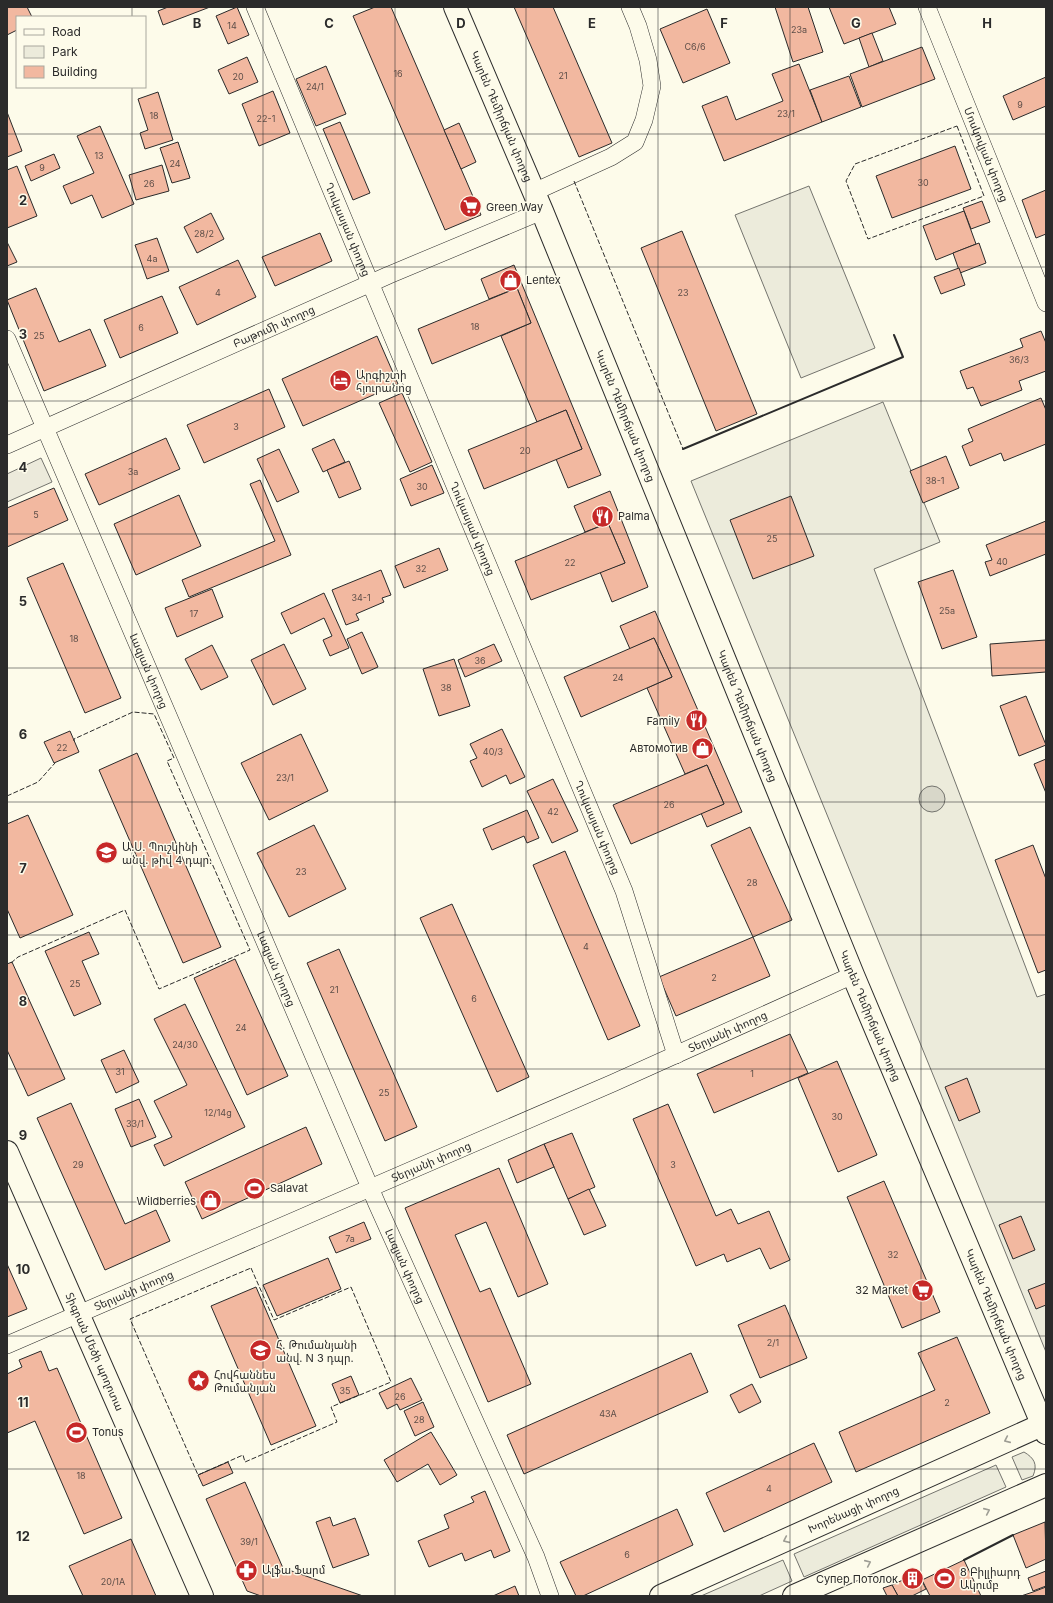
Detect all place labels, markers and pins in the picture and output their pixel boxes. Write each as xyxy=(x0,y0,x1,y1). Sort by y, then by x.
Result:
supermarket icon: Green Way xyxy=(458,194,484,220)
place label: Green Way xyxy=(486,200,543,214)
shop icon: Lentex xyxy=(498,267,524,293)
place label: Lentex xyxy=(526,273,561,287)
hotel icon: Արգիշտի հյուրանոց xyxy=(327,368,353,394)
place label: Արգիշտի հյուրանոց xyxy=(356,368,411,395)
restaurant icon: Palma xyxy=(590,503,616,529)
place label: Palma xyxy=(618,509,650,523)
restaurant icon: Family xyxy=(683,708,709,734)
place label: Family xyxy=(646,714,680,728)
shop icon: Автомотив xyxy=(690,735,716,761)
place label: Автомотив xyxy=(630,741,688,755)
school or university icon: Ա.Ս. Պուշկինի անվ. թիվ 4 դպր. xyxy=(94,840,120,866)
place label: Ա.Ս. Պուշկինի անվ. թիվ 4 դպր. xyxy=(122,840,212,867)
sports icon: Salavat xyxy=(242,1175,268,1201)
place label: Salavat xyxy=(270,1181,308,1195)
shop icon: Wildberries xyxy=(198,1188,224,1214)
place label: Wildberries xyxy=(136,1194,196,1208)
supermarket icon: 32 Market xyxy=(910,1277,936,1303)
place label: 32 Market xyxy=(855,1283,908,1297)
school or university icon: Հ. Թումանյանի անվ. N 3 դպր. xyxy=(248,1338,274,1364)
place label: Հ. Թումանյանի անվ. N 3 դպր. xyxy=(276,1338,357,1365)
place icon: Հովհաննես Թումանյան xyxy=(186,1368,212,1394)
place label: Հովհաննես Թումանյան xyxy=(214,1368,276,1395)
sports icon: Tonus xyxy=(64,1419,90,1445)
place label: Tonus xyxy=(92,1425,124,1439)
pharmacy icon: Ալֆա Ֆարմ xyxy=(233,1557,259,1583)
place label: Ալֆա Ֆարմ xyxy=(262,1563,326,1577)
sports icon: 8 Բիլլիարդ Ակումբ xyxy=(931,1565,957,1591)
place label: 8 Բիլլիարդ Ակումբ xyxy=(960,1565,1020,1592)
building icon: Супер Потолок xyxy=(900,1566,926,1592)
place label: Супер Потолок xyxy=(816,1572,898,1586)

